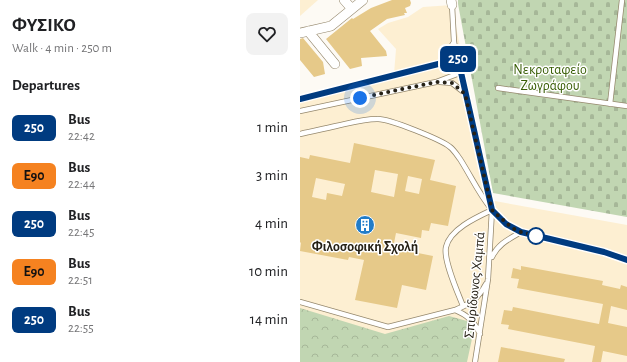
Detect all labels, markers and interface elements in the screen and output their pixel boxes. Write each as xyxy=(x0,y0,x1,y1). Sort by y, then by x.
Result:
button: heart xyxy=(246,13,288,55)
text: ΦΥΣΙΚΟ xyxy=(12,16,76,35)
text: Walk · 4 min · 250 m xyxy=(12,42,112,55)
line badge: 250 xyxy=(435,46,481,72)
text: 250 xyxy=(448,52,468,66)
park label: Νεκροταφείο Ζωγράφου xyxy=(513,63,587,93)
text: Departures xyxy=(12,78,80,93)
your location xyxy=(350,88,370,108)
text: Bus xyxy=(68,112,90,127)
text: 1 min xyxy=(257,120,288,135)
text: 250 xyxy=(24,121,44,135)
text: 22:42 xyxy=(68,130,95,143)
text: Bus xyxy=(68,160,90,175)
text: 3 min xyxy=(256,168,288,183)
text: Ε90 xyxy=(23,169,45,183)
text: 22:44 xyxy=(68,178,95,191)
text: Bus xyxy=(68,208,90,223)
building icon: Φιλοσοφική Σχολή xyxy=(354,214,376,236)
text: 4 min xyxy=(255,216,288,231)
text: 250 xyxy=(24,217,44,231)
text: 22:45 xyxy=(68,226,95,239)
unlabelled marker xyxy=(527,227,545,245)
street label: Σπυρίδωνος Χαμπά xyxy=(462,231,488,339)
place label: Φιλοσοφική Σχολή xyxy=(312,240,418,254)
text: Bus xyxy=(68,256,90,271)
text: 10 min xyxy=(249,264,288,279)
text: Ε90 xyxy=(23,265,45,279)
text: 22:51 xyxy=(68,274,93,287)
text: Bus xyxy=(68,304,90,319)
text: 14 min xyxy=(250,312,288,327)
text: 250 xyxy=(24,313,44,327)
text: 22:55 xyxy=(68,322,94,335)

